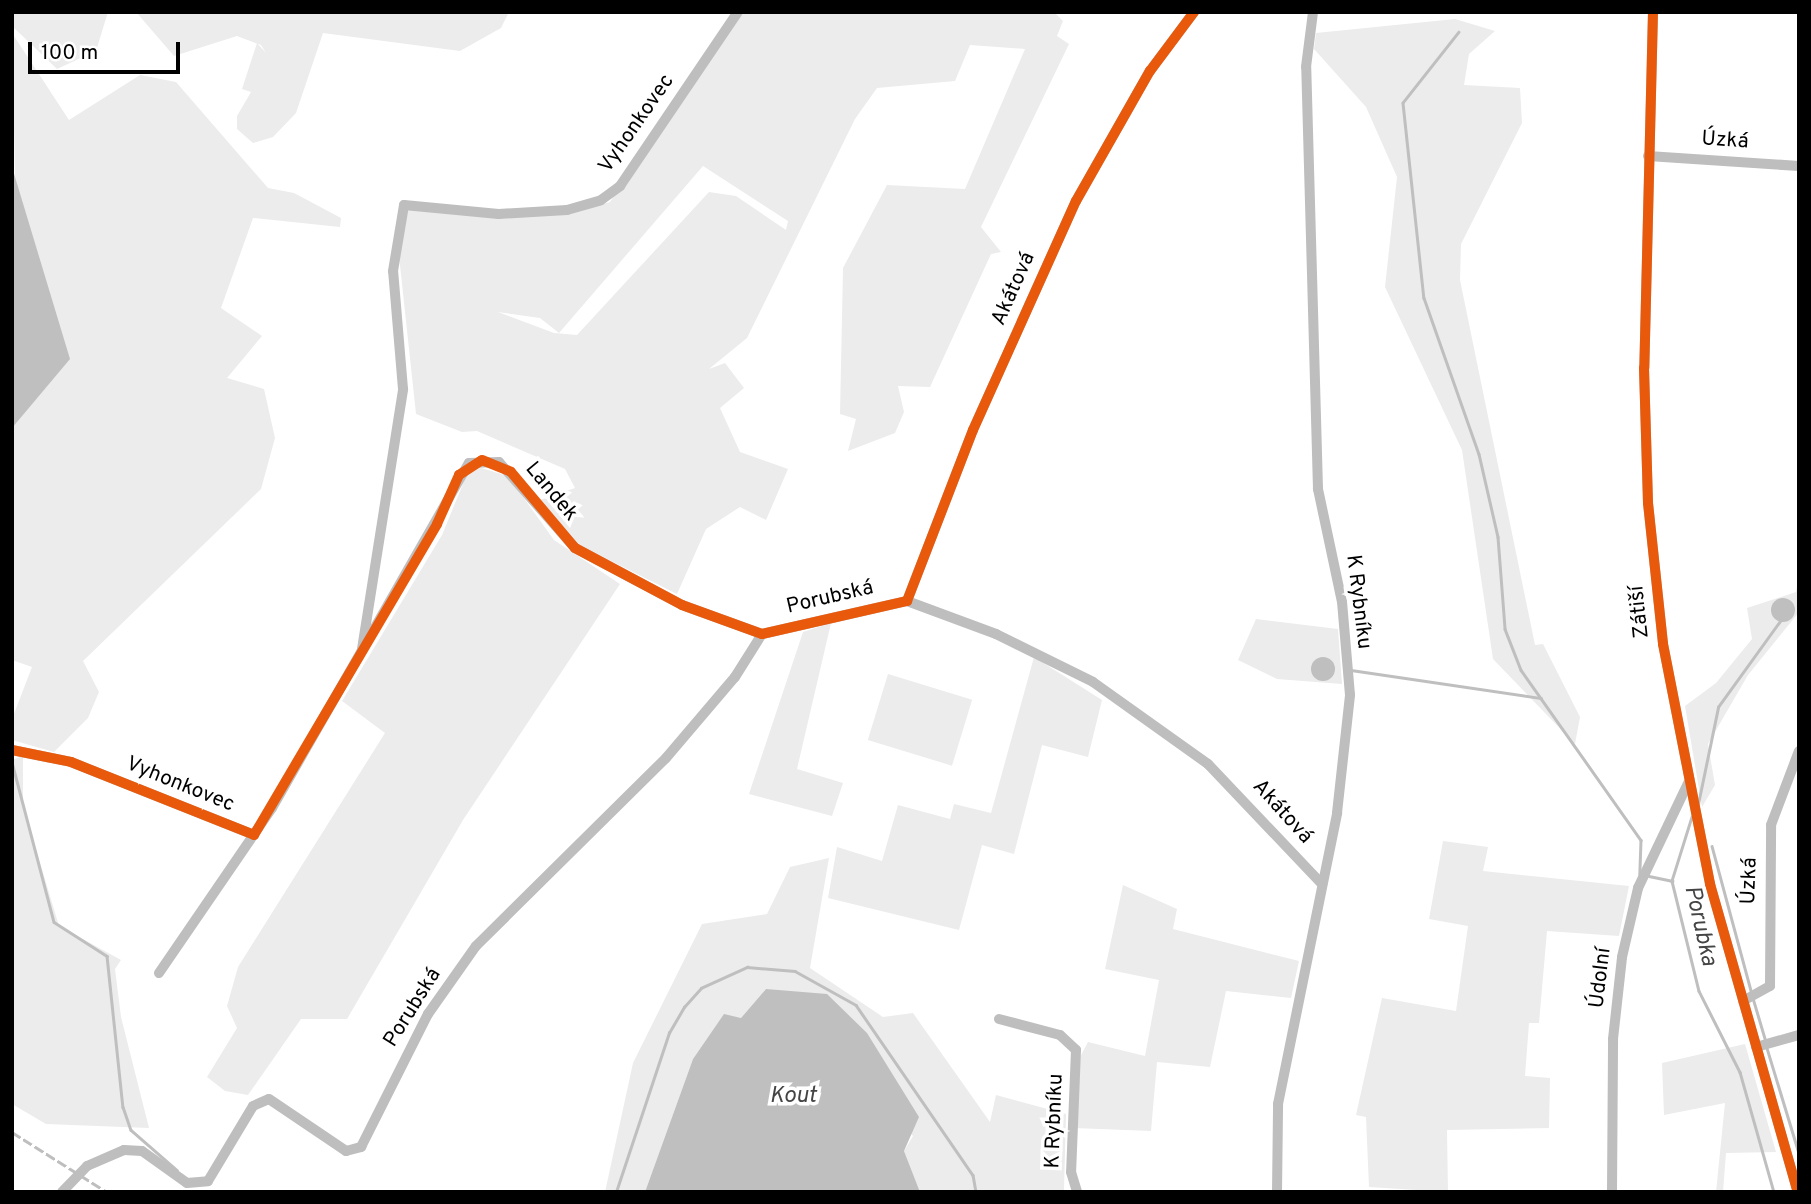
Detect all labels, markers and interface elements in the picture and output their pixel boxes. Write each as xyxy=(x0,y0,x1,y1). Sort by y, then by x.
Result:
scale bar xyxy=(32,28,184,72)
text: 100 m xyxy=(41,40,98,67)
street label: Vyhonkovec xyxy=(594,70,680,178)
street label: Úzká xyxy=(1701,127,1749,155)
street label: Akátová xyxy=(987,248,1041,330)
street label: Landek xyxy=(519,457,583,527)
street label: K Rybníku xyxy=(1340,553,1376,651)
street label: Porubská xyxy=(784,576,876,620)
street label: Zátiší xyxy=(1625,584,1655,640)
street label: Vyhonkovec xyxy=(122,752,238,818)
street label: Akátová xyxy=(1247,775,1317,849)
street label: Úzká xyxy=(1737,857,1763,905)
water label: Porubka xyxy=(1676,883,1722,969)
street label: Údolní xyxy=(1585,946,1617,1010)
street label: Porubská xyxy=(379,964,447,1052)
street label: K Rybníku xyxy=(1041,1073,1069,1169)
water label: Kout xyxy=(770,1083,816,1111)

